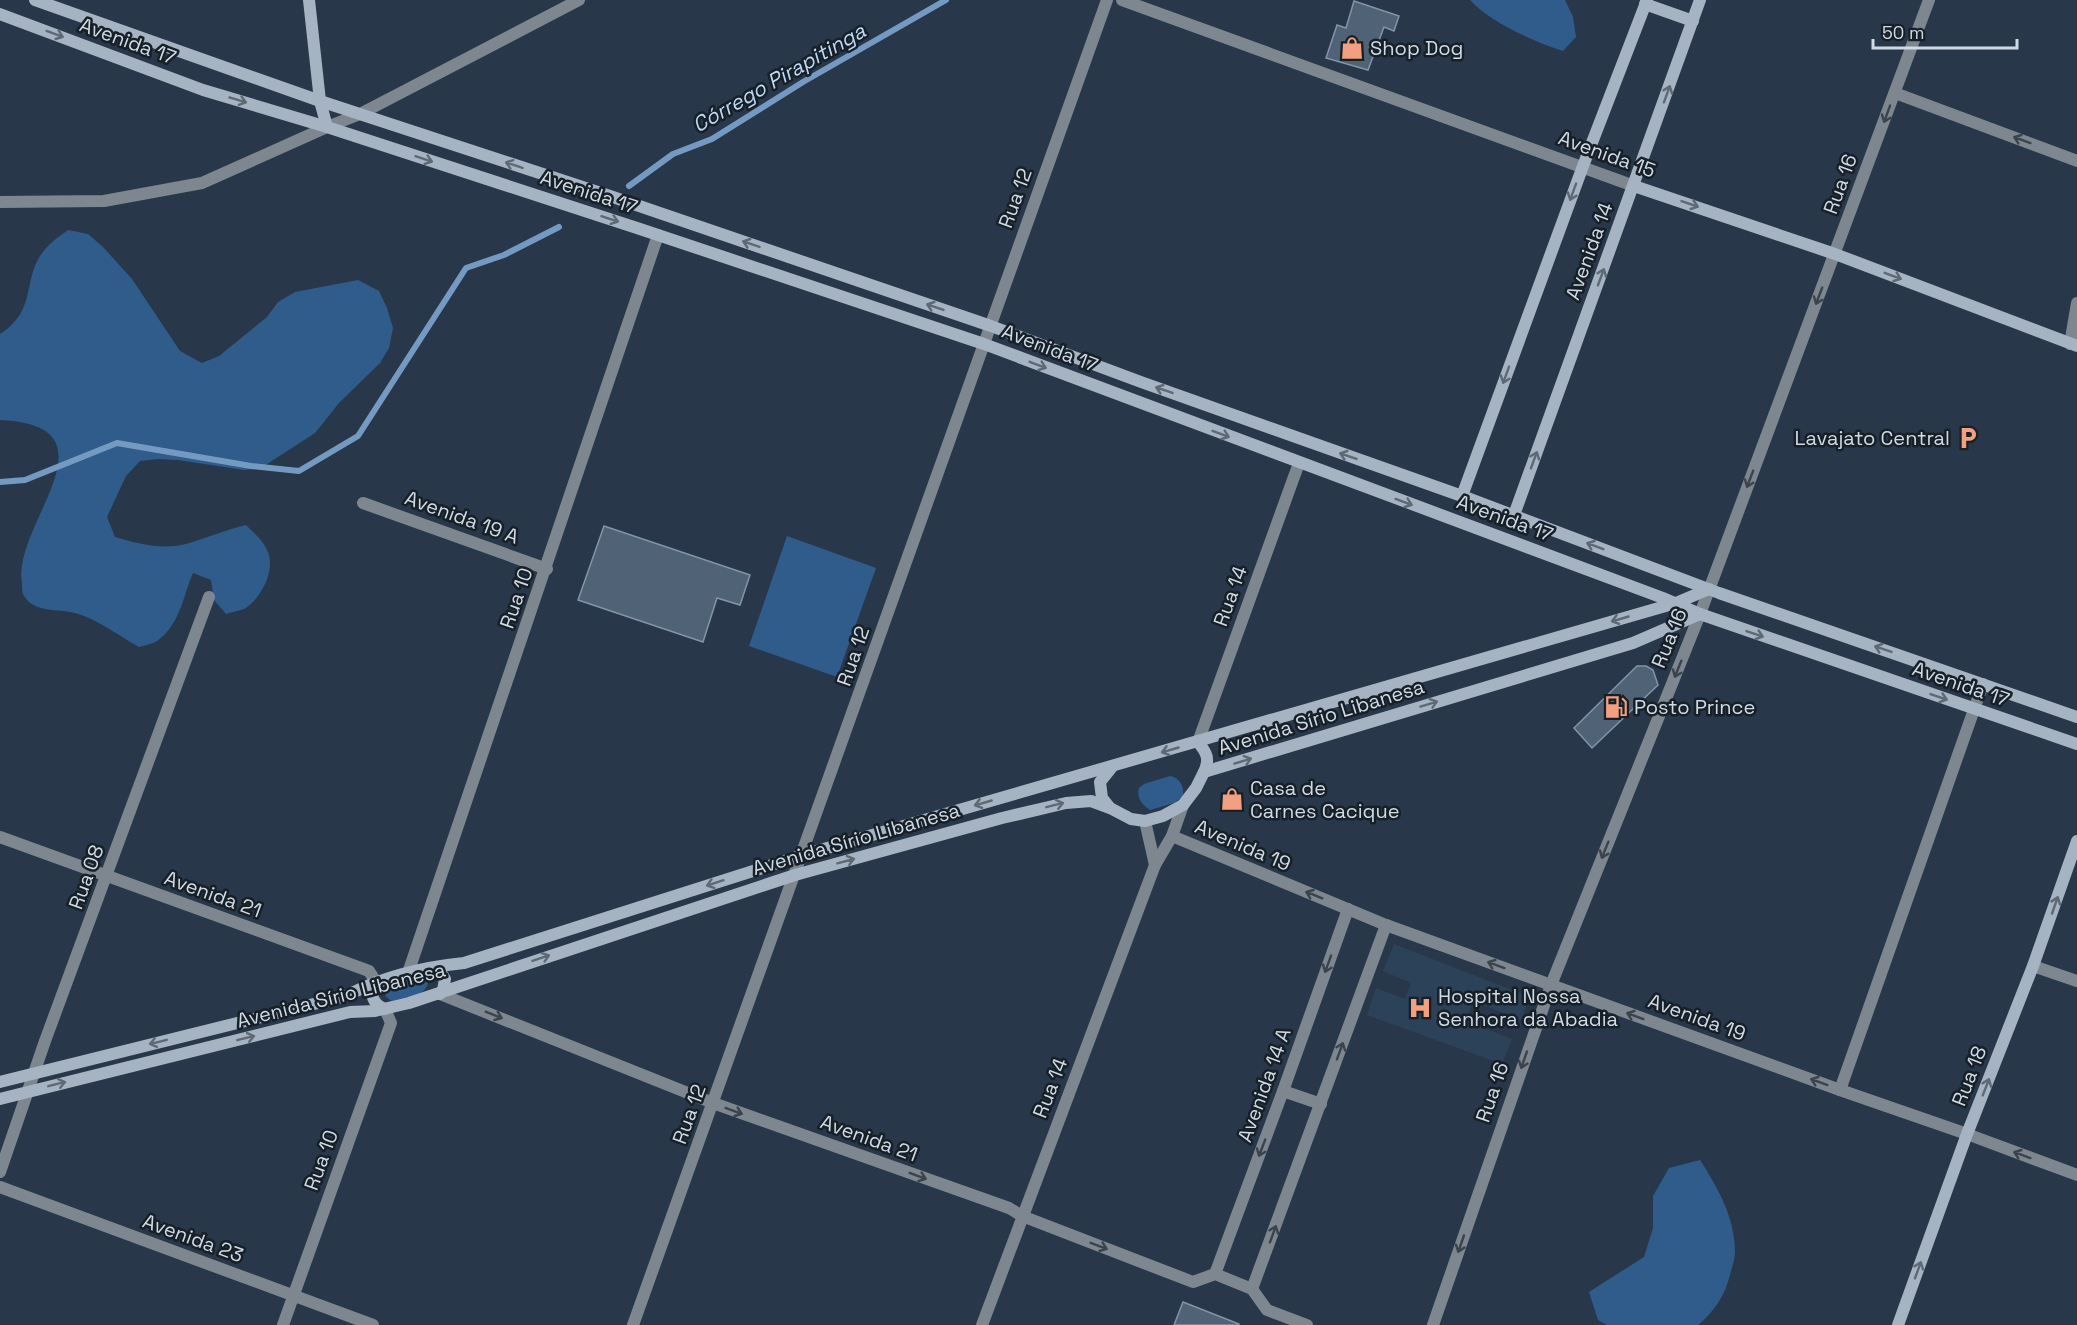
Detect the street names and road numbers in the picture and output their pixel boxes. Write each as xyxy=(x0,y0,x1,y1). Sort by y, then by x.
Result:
street label: Avenida 17 xyxy=(76,12,180,70)
street label: Avenida 15 xyxy=(1555,124,1659,184)
street label: Rua 16 xyxy=(1817,150,1863,218)
street label: Avenida 17 xyxy=(537,164,641,220)
street label: Rua 12 xyxy=(992,164,1038,232)
street label: Avenida 14 xyxy=(1559,199,1619,303)
street label: Avenida 17 xyxy=(998,318,1102,378)
street label: Avenida 19 A xyxy=(402,484,523,550)
street label: Avenida 17 xyxy=(1453,489,1557,547)
street label: Rua 14 xyxy=(1207,562,1253,630)
street label: Rua 10 xyxy=(494,564,538,632)
street label: Rua 16 xyxy=(1645,604,1693,672)
street label: Rua 12 xyxy=(831,622,875,690)
street label: Avenida 17 xyxy=(1909,655,2013,713)
street label: Avenida Sírio Libanesa xyxy=(1215,673,1427,761)
street label: Avenida Sírio Libanesa xyxy=(749,797,963,881)
street label: Avenida 19 xyxy=(1191,813,1295,877)
street label: Rua 08 xyxy=(62,841,110,913)
street label: Avenida 21 xyxy=(161,864,265,924)
street label: Avenida Sírio Libanesa xyxy=(234,956,448,1034)
street label: Avenida 19 xyxy=(1645,987,1749,1047)
street label: Avenida 14 A xyxy=(1231,1024,1297,1146)
street label: Rua 18 xyxy=(1946,1042,1992,1110)
street label: Rua 14 xyxy=(1027,1054,1073,1122)
street label: Rua 16 xyxy=(1470,1058,1514,1126)
street label: Rua 12 xyxy=(666,1080,712,1148)
street label: Avenida 21 xyxy=(817,1108,921,1168)
street label: Rua 10 xyxy=(298,1126,344,1194)
street label: Avenida 23 xyxy=(139,1208,247,1268)

